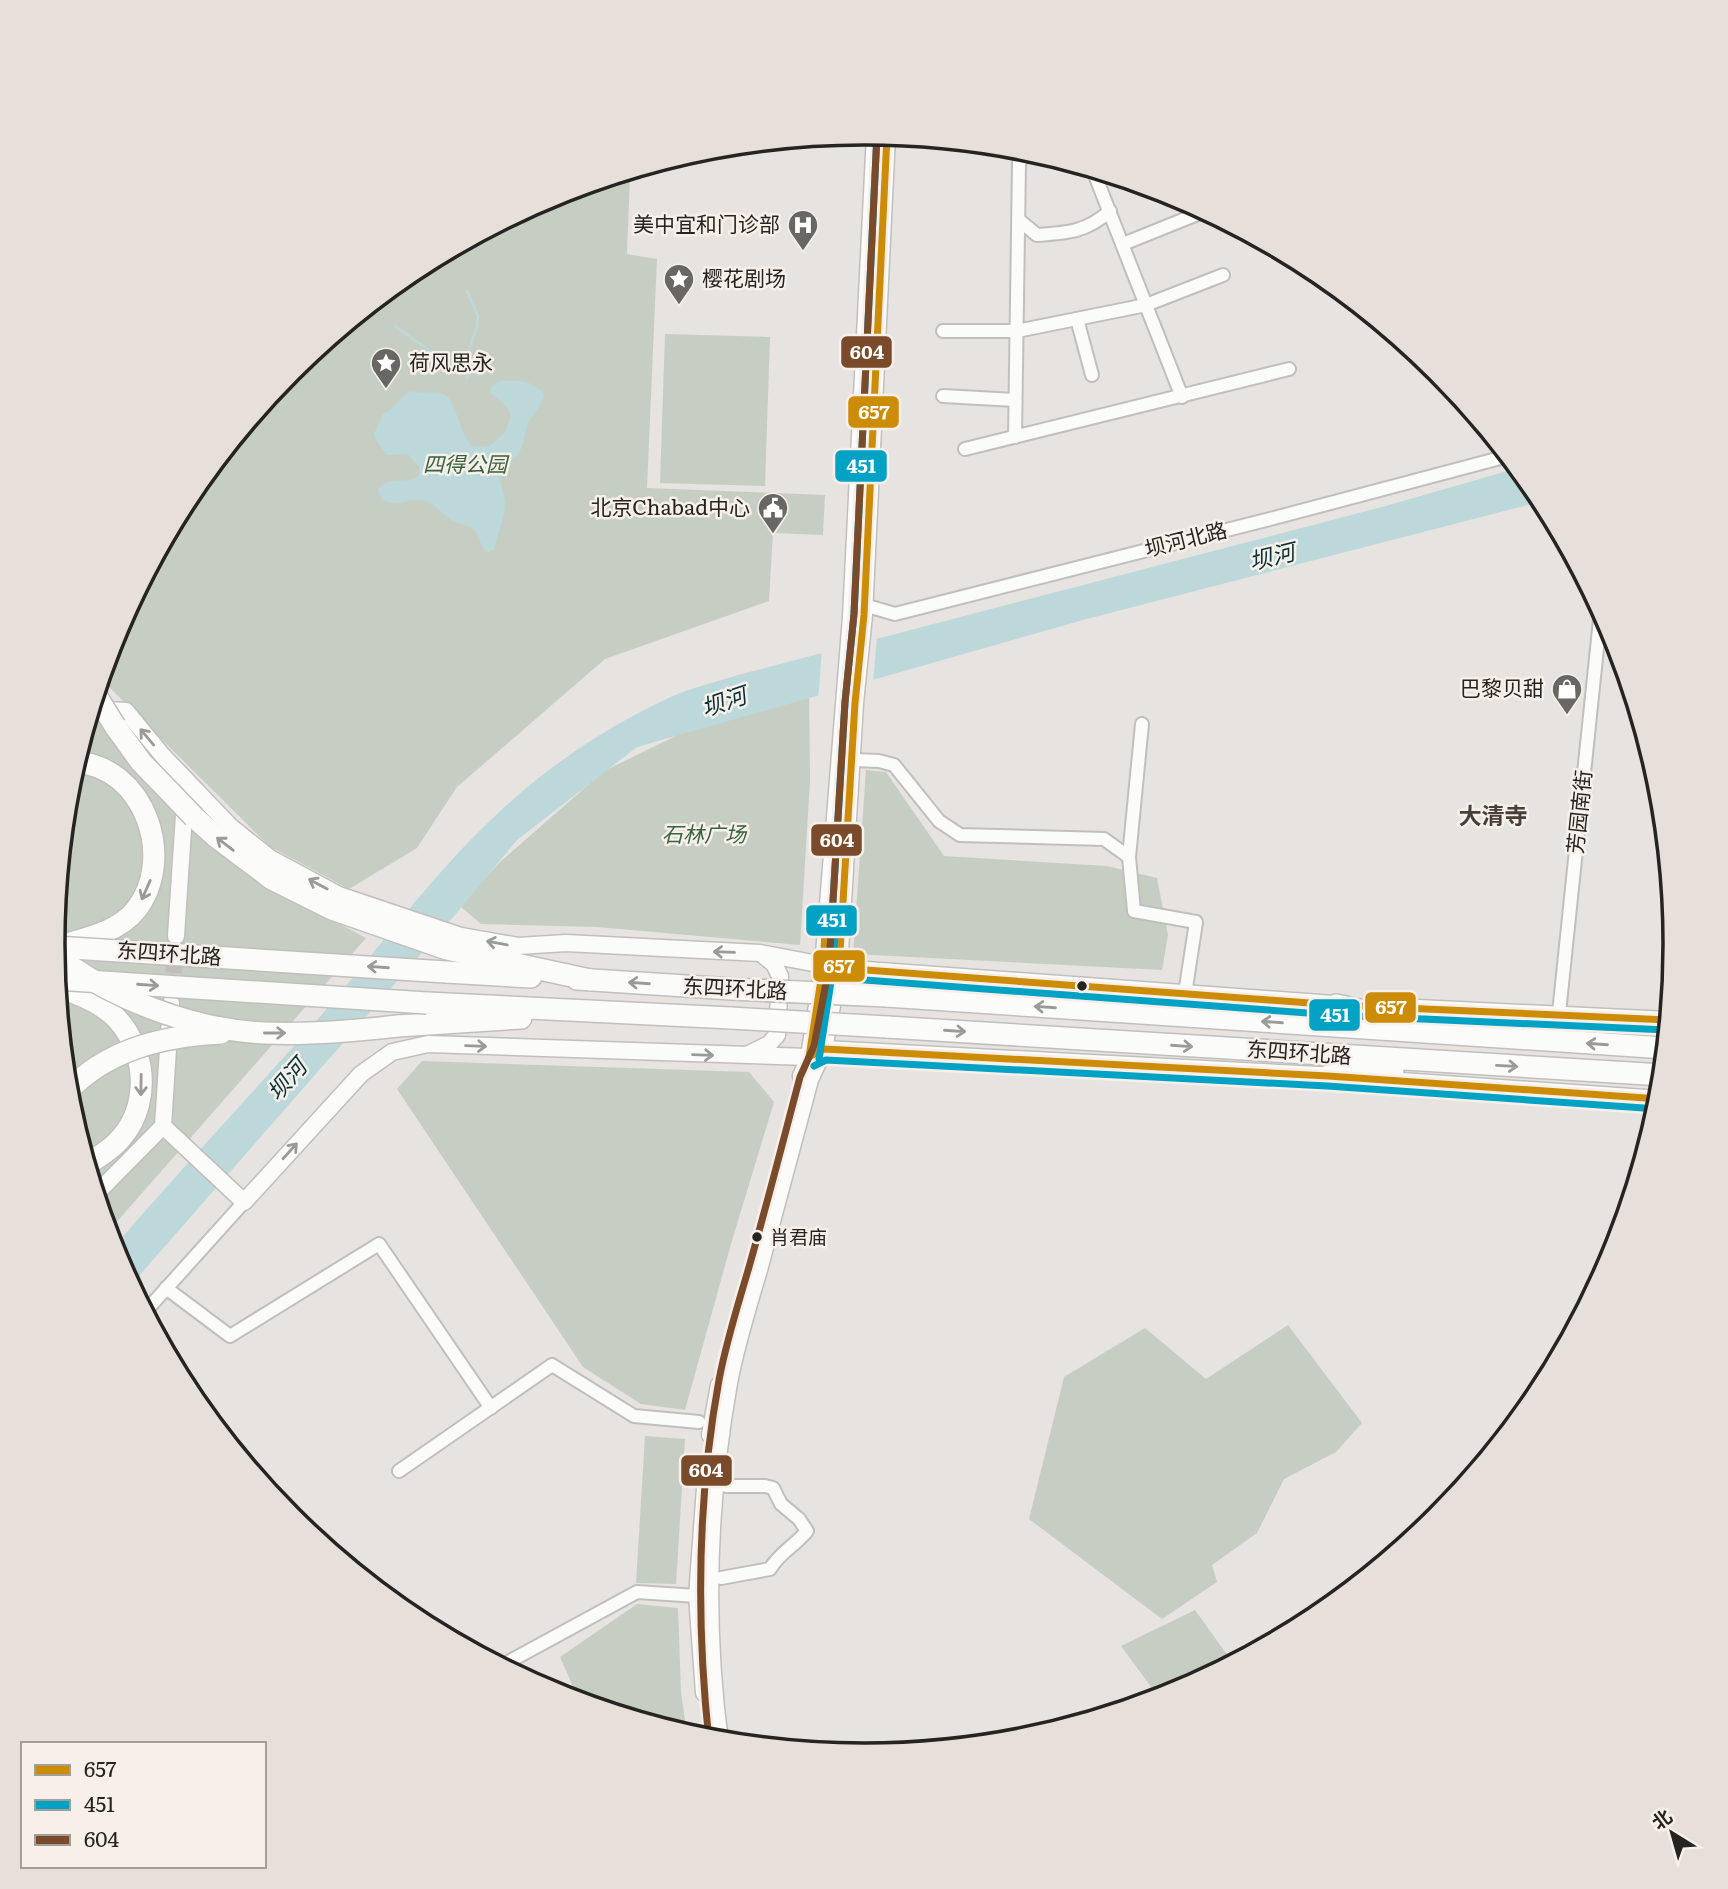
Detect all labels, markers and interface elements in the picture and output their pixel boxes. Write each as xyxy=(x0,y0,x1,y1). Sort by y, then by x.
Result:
place label: 美中宜和门诊部 xyxy=(633,207,780,238)
hospital icon: 美中宜和门诊部 xyxy=(786,208,820,252)
place label: 樱花剧场 xyxy=(702,261,786,292)
place icon: 樱花剧场 xyxy=(662,262,696,306)
line badge: 604 xyxy=(840,335,893,369)
text: 604 xyxy=(850,337,885,365)
place label: 荷风思永 xyxy=(409,345,493,376)
place icon: 荷风思永 xyxy=(369,346,403,390)
line badge: 657 xyxy=(847,395,900,429)
text: 657 xyxy=(858,397,890,425)
park label: 四得公园 xyxy=(423,447,510,478)
line badge: 451 xyxy=(834,449,888,483)
text: 451 xyxy=(846,451,876,479)
place label: 北京Chabad中心 xyxy=(590,490,750,521)
public building icon: 北京Chabad中心 xyxy=(756,491,790,535)
street label: 坝河北路 xyxy=(1141,512,1230,563)
water label: 坝河 xyxy=(1245,532,1302,577)
place label: 巴黎贝甜 xyxy=(1460,671,1544,702)
shop icon: 巴黎贝甜 xyxy=(1550,672,1584,716)
water label: 坝河 xyxy=(696,675,754,724)
one-way arrow xyxy=(139,729,155,747)
street label: 芳园南街 xyxy=(1558,768,1597,855)
district label: 大清寺 xyxy=(1459,797,1528,831)
park label: 石林广场 xyxy=(662,817,748,848)
line badge: 604 xyxy=(810,823,863,857)
text: 604 xyxy=(820,825,855,853)
one-way arrow xyxy=(216,837,235,852)
one-way arrow xyxy=(309,877,329,891)
one-way arrow xyxy=(139,879,152,900)
line badge: 451 xyxy=(805,904,858,937)
text: 451 xyxy=(817,905,847,933)
street label: 东四环北路 xyxy=(116,932,223,971)
one-way arrow xyxy=(486,936,509,949)
one-way arrow xyxy=(712,945,735,959)
line badge: 657 xyxy=(812,949,866,983)
text: 657 xyxy=(823,951,855,979)
one-way arrow xyxy=(367,961,390,974)
street label: 东四环北路 xyxy=(682,968,788,1005)
one-way arrow xyxy=(628,977,651,990)
one-way arrow xyxy=(137,979,159,992)
unlabelled marker xyxy=(1075,979,1089,993)
line badge: 657 xyxy=(1364,991,1417,1024)
text: 657 xyxy=(1375,992,1407,1020)
line badge: 451 xyxy=(1308,998,1361,1032)
one-way arrow xyxy=(1035,1000,1057,1013)
text: 451 xyxy=(1320,1000,1350,1028)
one-way arrow xyxy=(1261,1016,1284,1029)
one-way arrow xyxy=(943,1025,966,1038)
one-way arrow xyxy=(263,1026,286,1040)
street label: 东四环北路 xyxy=(1246,1031,1353,1070)
one-way arrow xyxy=(1586,1037,1609,1050)
one-way arrow xyxy=(464,1039,487,1052)
one-way arrow xyxy=(1170,1040,1193,1053)
water label: 坝河 xyxy=(258,1047,316,1107)
one-way arrow xyxy=(691,1048,714,1061)
one-way arrow xyxy=(1495,1060,1518,1073)
one-way arrow xyxy=(134,1074,148,1097)
one-way arrow xyxy=(282,1143,299,1160)
place label: 肖君庙 xyxy=(770,1222,827,1250)
marker: 肖君庙 xyxy=(750,1230,764,1244)
line badge: 604 xyxy=(680,1454,733,1487)
text: 604 xyxy=(689,1455,724,1483)
legend xyxy=(21,1742,266,1868)
text: 657 xyxy=(84,1752,117,1783)
text: 451 xyxy=(84,1787,115,1818)
north arrow xyxy=(1637,1798,1707,1868)
text: 北 xyxy=(1645,1802,1677,1836)
text: 604 xyxy=(84,1822,119,1853)

